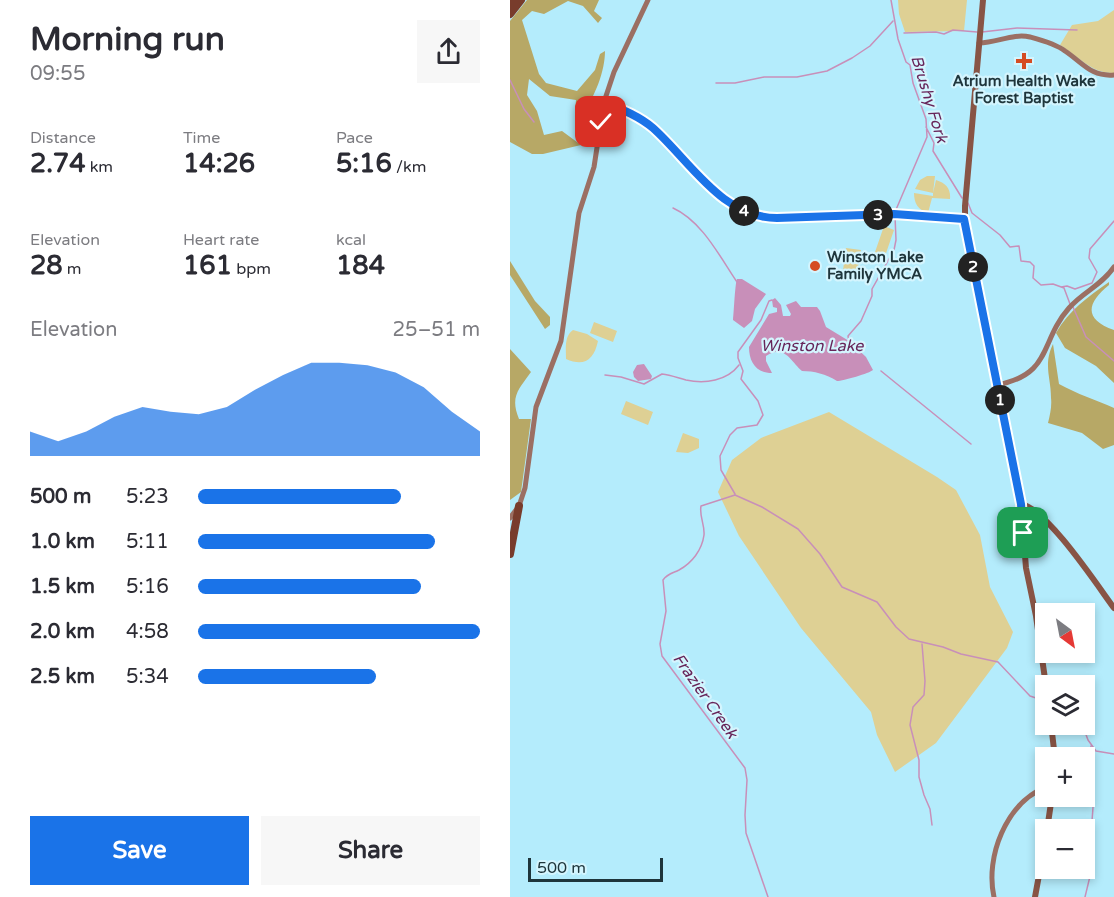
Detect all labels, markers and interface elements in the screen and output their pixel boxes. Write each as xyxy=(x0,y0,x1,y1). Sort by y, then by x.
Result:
text: Morning run xyxy=(30,20,225,59)
button: share xyxy=(417,20,480,83)
marker: Atrium Health Wake Forest Baptist xyxy=(1015,52,1033,70)
water label: Brushy Fork xyxy=(906,53,952,146)
text: 09:55 xyxy=(30,62,85,86)
place label: Atrium Health Wake Forest Baptist xyxy=(953,72,1096,108)
pin xyxy=(575,96,626,147)
icon: check xyxy=(584,105,617,138)
text: Distance xyxy=(30,128,96,148)
text: Time xyxy=(183,128,220,148)
text: Pace xyxy=(336,128,373,148)
text: 2.74 xyxy=(30,148,85,179)
text: 14:26 xyxy=(183,148,255,179)
text: 5:16 xyxy=(336,148,392,179)
text: km xyxy=(85,157,113,177)
text: /km xyxy=(392,157,426,177)
pin: 4 xyxy=(729,196,759,226)
pin: 3 xyxy=(863,200,893,230)
text: 4 xyxy=(739,201,749,221)
text: 3 xyxy=(873,205,883,225)
text: Elevation xyxy=(30,230,100,250)
text: Heart rate xyxy=(183,230,259,250)
text: kcal xyxy=(336,230,366,250)
place label: Winston Lake Family YMCA xyxy=(827,248,924,284)
text: 28 xyxy=(30,250,63,281)
text: 161 xyxy=(183,250,232,281)
text: 184 xyxy=(336,250,385,281)
pin: 2 xyxy=(958,252,988,282)
text: 2 xyxy=(968,257,978,277)
text: m xyxy=(63,259,82,279)
text: bpm xyxy=(232,259,271,279)
marker: Winston Lake Family YMCA xyxy=(808,259,822,273)
text: Elevation xyxy=(30,318,117,342)
text: 25–51 m xyxy=(393,318,480,342)
water label: Winston Lake xyxy=(761,336,864,356)
pin: 1 xyxy=(985,385,1015,415)
text: 1 xyxy=(995,390,1005,410)
text: 500 m xyxy=(30,485,91,509)
text: 5:23 xyxy=(126,485,169,509)
pin xyxy=(997,507,1048,558)
icon: arrive xyxy=(1006,516,1039,549)
text: 1.0 km xyxy=(30,530,95,554)
text: 5:11 xyxy=(126,530,169,554)
text: 1.5 km xyxy=(30,575,95,599)
text: 5:16 xyxy=(126,575,169,599)
north arrow xyxy=(1035,603,1095,663)
map controls xyxy=(1035,603,1095,879)
text: 2.0 km xyxy=(30,620,95,644)
text: 4:58 xyxy=(126,620,169,644)
water label: Frazier Creek xyxy=(668,650,742,744)
text: 2.5 km xyxy=(30,665,95,689)
text: 5:34 xyxy=(126,665,169,689)
button: layers xyxy=(1035,675,1095,735)
button: + xyxy=(1035,747,1095,807)
button: Save xyxy=(30,816,249,885)
button: Share xyxy=(261,816,480,885)
button: − xyxy=(1035,819,1095,879)
scale bar xyxy=(528,855,663,882)
text: 500 m xyxy=(537,858,586,878)

